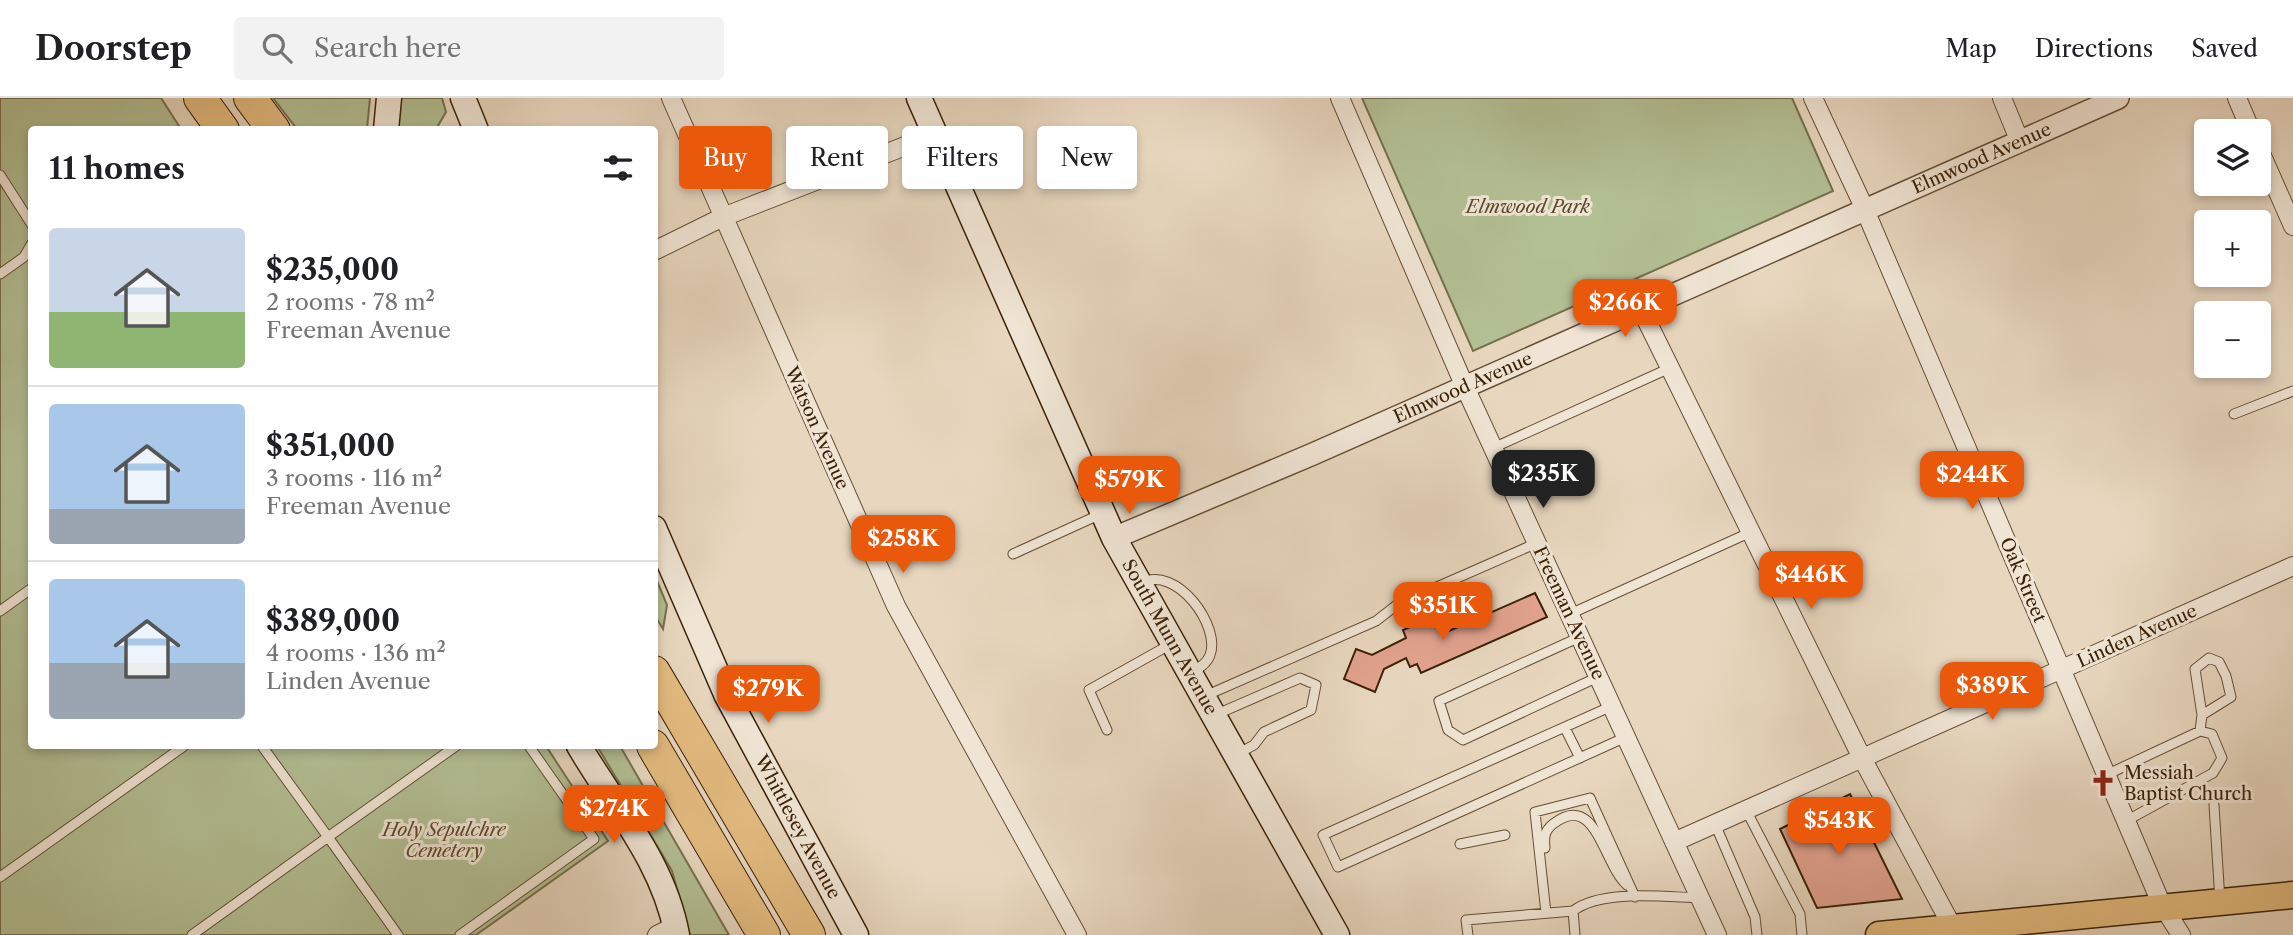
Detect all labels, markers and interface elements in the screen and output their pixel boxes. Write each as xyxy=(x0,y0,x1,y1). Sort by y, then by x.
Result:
search box xyxy=(234,17,724,80)
text: Doorstep xyxy=(35,28,192,69)
icon: search xyxy=(258,29,296,67)
text: Search here xyxy=(314,32,461,64)
text: Map xyxy=(1945,34,1997,63)
text: Directions xyxy=(2035,34,2153,63)
text: Saved xyxy=(2191,34,2258,63)
street label: Elmwood Avenue xyxy=(1909,118,2054,199)
map controls xyxy=(2194,119,2271,378)
button: layers xyxy=(2194,119,2271,196)
chip: Buy xyxy=(679,126,772,189)
chip: Rent xyxy=(786,126,888,189)
chip: Filters xyxy=(902,126,1023,189)
chip: New xyxy=(1037,126,1137,189)
icon: filters xyxy=(599,149,637,187)
text: 11 homes xyxy=(49,150,185,187)
park label: Elmwood Park xyxy=(1464,196,1591,218)
button: + xyxy=(2194,210,2271,287)
text: $235,000 xyxy=(266,251,399,288)
icon: home xyxy=(105,256,189,340)
pin: $266K xyxy=(1576,280,1674,339)
text: 2 rooms · 78 m² xyxy=(266,288,435,316)
text: $266K xyxy=(1589,288,1661,316)
button: − xyxy=(2194,301,2271,378)
text: Freeman Avenue xyxy=(266,316,451,344)
street label: Elmwood Avenue xyxy=(1390,347,1536,428)
street label: Watson Avenue xyxy=(780,362,854,493)
text: $351,000 xyxy=(266,427,395,464)
icon: home xyxy=(105,432,189,516)
pin: $235K xyxy=(1494,450,1592,510)
pin: $244K xyxy=(1923,452,2021,511)
pin: $579K xyxy=(1080,456,1178,516)
text: $235K xyxy=(1508,459,1578,487)
text: $244K xyxy=(1936,460,2008,488)
text: 3 rooms · 116 m² xyxy=(266,464,442,492)
text: $579K xyxy=(1094,465,1164,493)
text: Freeman Avenue xyxy=(266,492,451,520)
pin: $258K xyxy=(854,516,952,575)
text: $258K xyxy=(867,524,939,552)
street label: Oak Street xyxy=(1995,534,2051,626)
street label: Freeman Avenue xyxy=(1528,543,1610,683)
pin: $446K xyxy=(1762,552,1860,611)
street label: South Munn Avenue xyxy=(1117,555,1222,719)
text: $446K xyxy=(1775,560,1847,588)
pin: $351K xyxy=(1394,582,1492,642)
text: $351K xyxy=(1409,591,1477,619)
street label: Linden Avenue xyxy=(2074,600,2200,672)
text: $389,000 xyxy=(266,602,400,639)
icon: home xyxy=(105,607,189,691)
text: 4 rooms · 136 m² xyxy=(266,639,446,667)
pin: $389K xyxy=(1943,662,2041,722)
pin: $279K xyxy=(719,666,817,725)
text: Linden Avenue xyxy=(266,667,431,695)
text: $389K xyxy=(1956,671,2028,699)
text: $279K xyxy=(733,674,803,702)
street label: Whittlesey Avenue xyxy=(750,750,845,903)
place label: Messiah Baptist Church xyxy=(2124,762,2252,805)
church icon: Messiah Baptist Church xyxy=(2088,768,2118,798)
pin: $274K xyxy=(565,786,663,845)
text: $274K xyxy=(579,794,649,822)
pin: $543K xyxy=(1790,798,1888,857)
text: $543K xyxy=(1804,806,1874,834)
park label: Holy Sepulchre Cemetery xyxy=(380,819,507,862)

